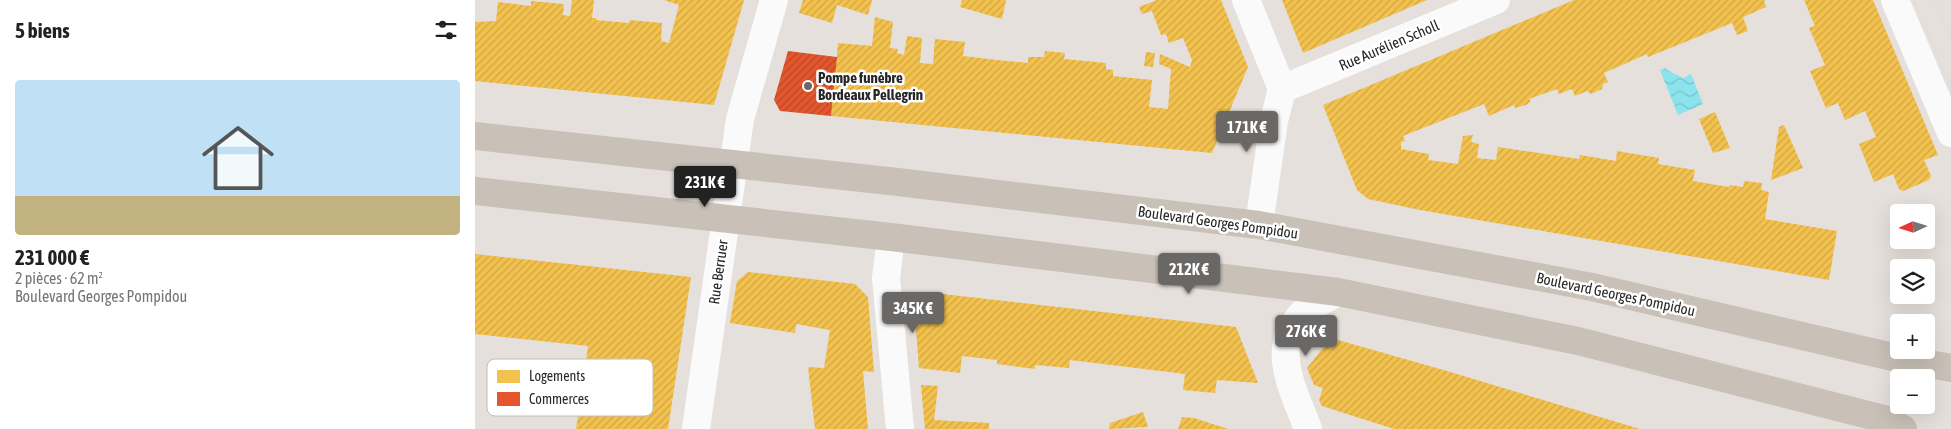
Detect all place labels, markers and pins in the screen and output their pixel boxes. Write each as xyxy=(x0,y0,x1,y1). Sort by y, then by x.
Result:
place label: Pompe funèbre Bordeaux Pellegrin xyxy=(818,69,923,103)
marker: Pompe funèbre Bordeaux Pellegrin xyxy=(802,80,814,92)
pin: 171K € xyxy=(1206,110,1288,153)
pin: 231K € xyxy=(664,166,746,208)
pin: 212K € xyxy=(1148,252,1230,295)
pin: 345K € xyxy=(872,292,954,334)
pin: 276K € xyxy=(1265,314,1347,357)

